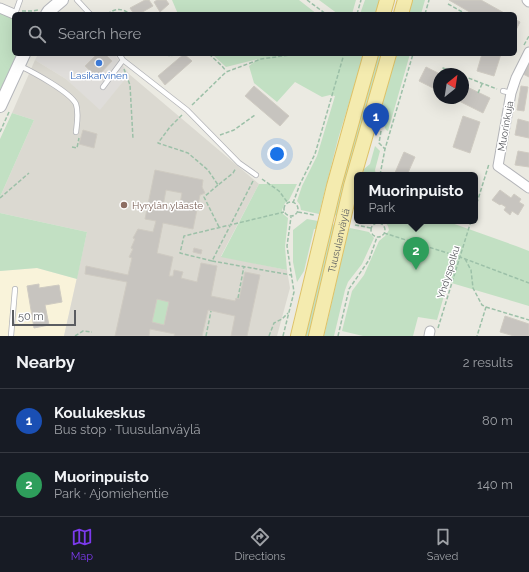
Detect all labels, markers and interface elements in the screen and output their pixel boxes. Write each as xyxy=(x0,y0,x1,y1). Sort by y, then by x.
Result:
search box xyxy=(12,12,517,56)
icon: search xyxy=(26,23,48,45)
text: Search here xyxy=(58,25,141,43)
marker: Lasikarvinen xyxy=(94,58,104,68)
north arrow xyxy=(433,68,469,104)
place label: Lasikarvinen xyxy=(70,70,128,81)
street label: Muorinkuja xyxy=(496,100,515,152)
pin: 1 xyxy=(363,103,389,136)
your location xyxy=(267,144,287,164)
popup xyxy=(354,172,478,224)
text: Muorinpuisto xyxy=(369,182,463,200)
marker: Hyrylän yläaste xyxy=(119,200,129,210)
place label: Hyrylän yläaste xyxy=(132,200,203,211)
text: Park xyxy=(369,200,395,215)
street label: Tuusulanväylä xyxy=(326,207,352,274)
pin: 2 xyxy=(403,237,429,270)
street label: Yhdyspolku xyxy=(435,244,462,300)
scale bar xyxy=(12,308,76,327)
text: 50 m xyxy=(18,310,44,323)
text: Nearby xyxy=(16,352,75,372)
text: 2 results xyxy=(463,355,513,370)
text: Koulukeskus xyxy=(54,404,145,422)
text: 1 xyxy=(26,413,32,428)
text: 80 m xyxy=(482,413,513,428)
text: Bus stop · Tuusulanväylä xyxy=(54,422,201,437)
text: Muorinpuisto xyxy=(54,468,149,486)
text: 2 xyxy=(25,477,33,492)
text: 140 m xyxy=(477,477,513,492)
text: Park · Ajomiehentie xyxy=(54,486,169,501)
tab: Map xyxy=(71,526,93,563)
tab: Directions xyxy=(235,526,285,563)
tab: Saved xyxy=(427,526,458,563)

